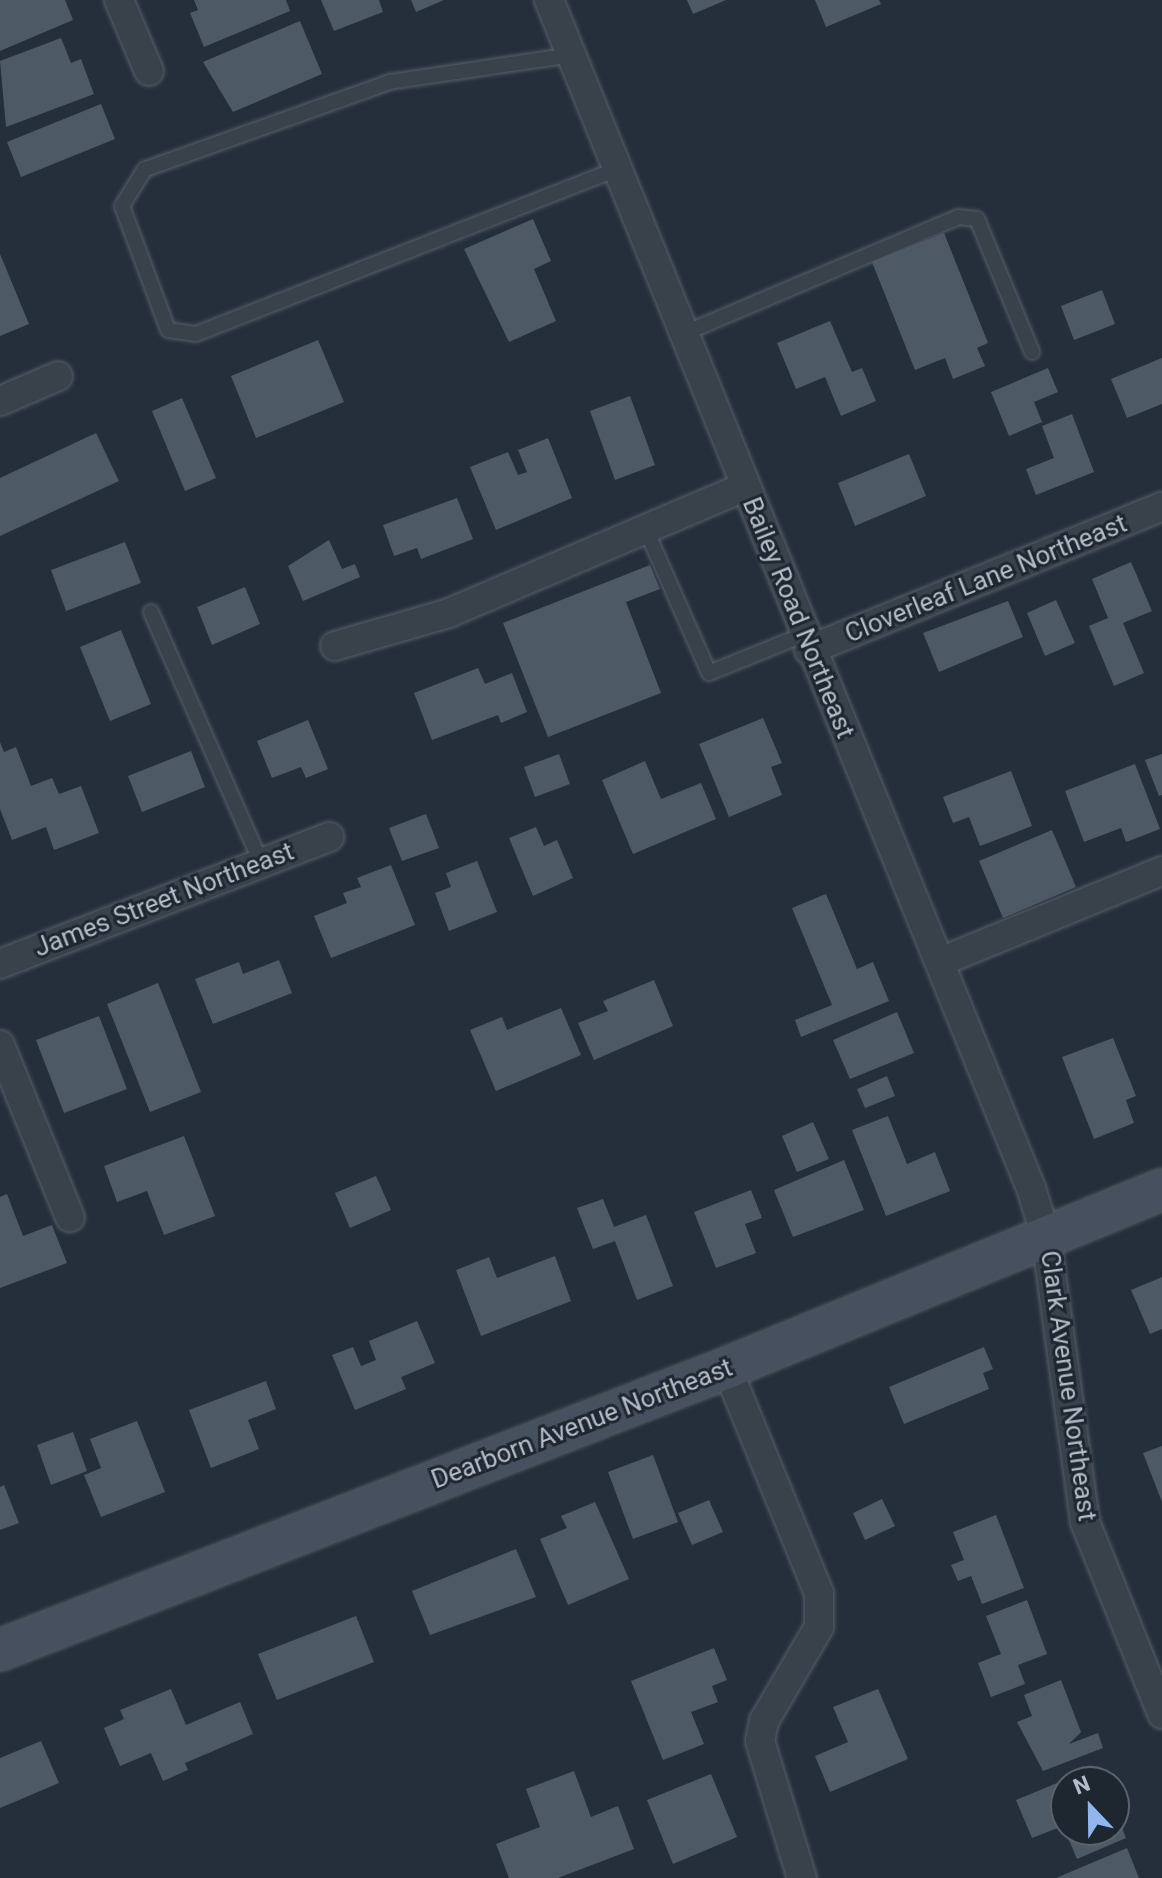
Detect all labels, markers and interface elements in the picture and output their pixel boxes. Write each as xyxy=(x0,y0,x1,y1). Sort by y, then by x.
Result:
street label: Bailey Road Northeast xyxy=(735,493,861,743)
street label: Cloverleaf Lane Northeast xyxy=(841,508,1131,650)
street label: James Street Northeast xyxy=(30,836,298,964)
street label: Clark Avenue Northeast xyxy=(1034,1249,1102,1523)
street label: Dearborn Avenue Northeast xyxy=(427,1352,737,1496)
north arrow xyxy=(1050,1766,1130,1846)
text: N xyxy=(1070,1771,1093,1800)

